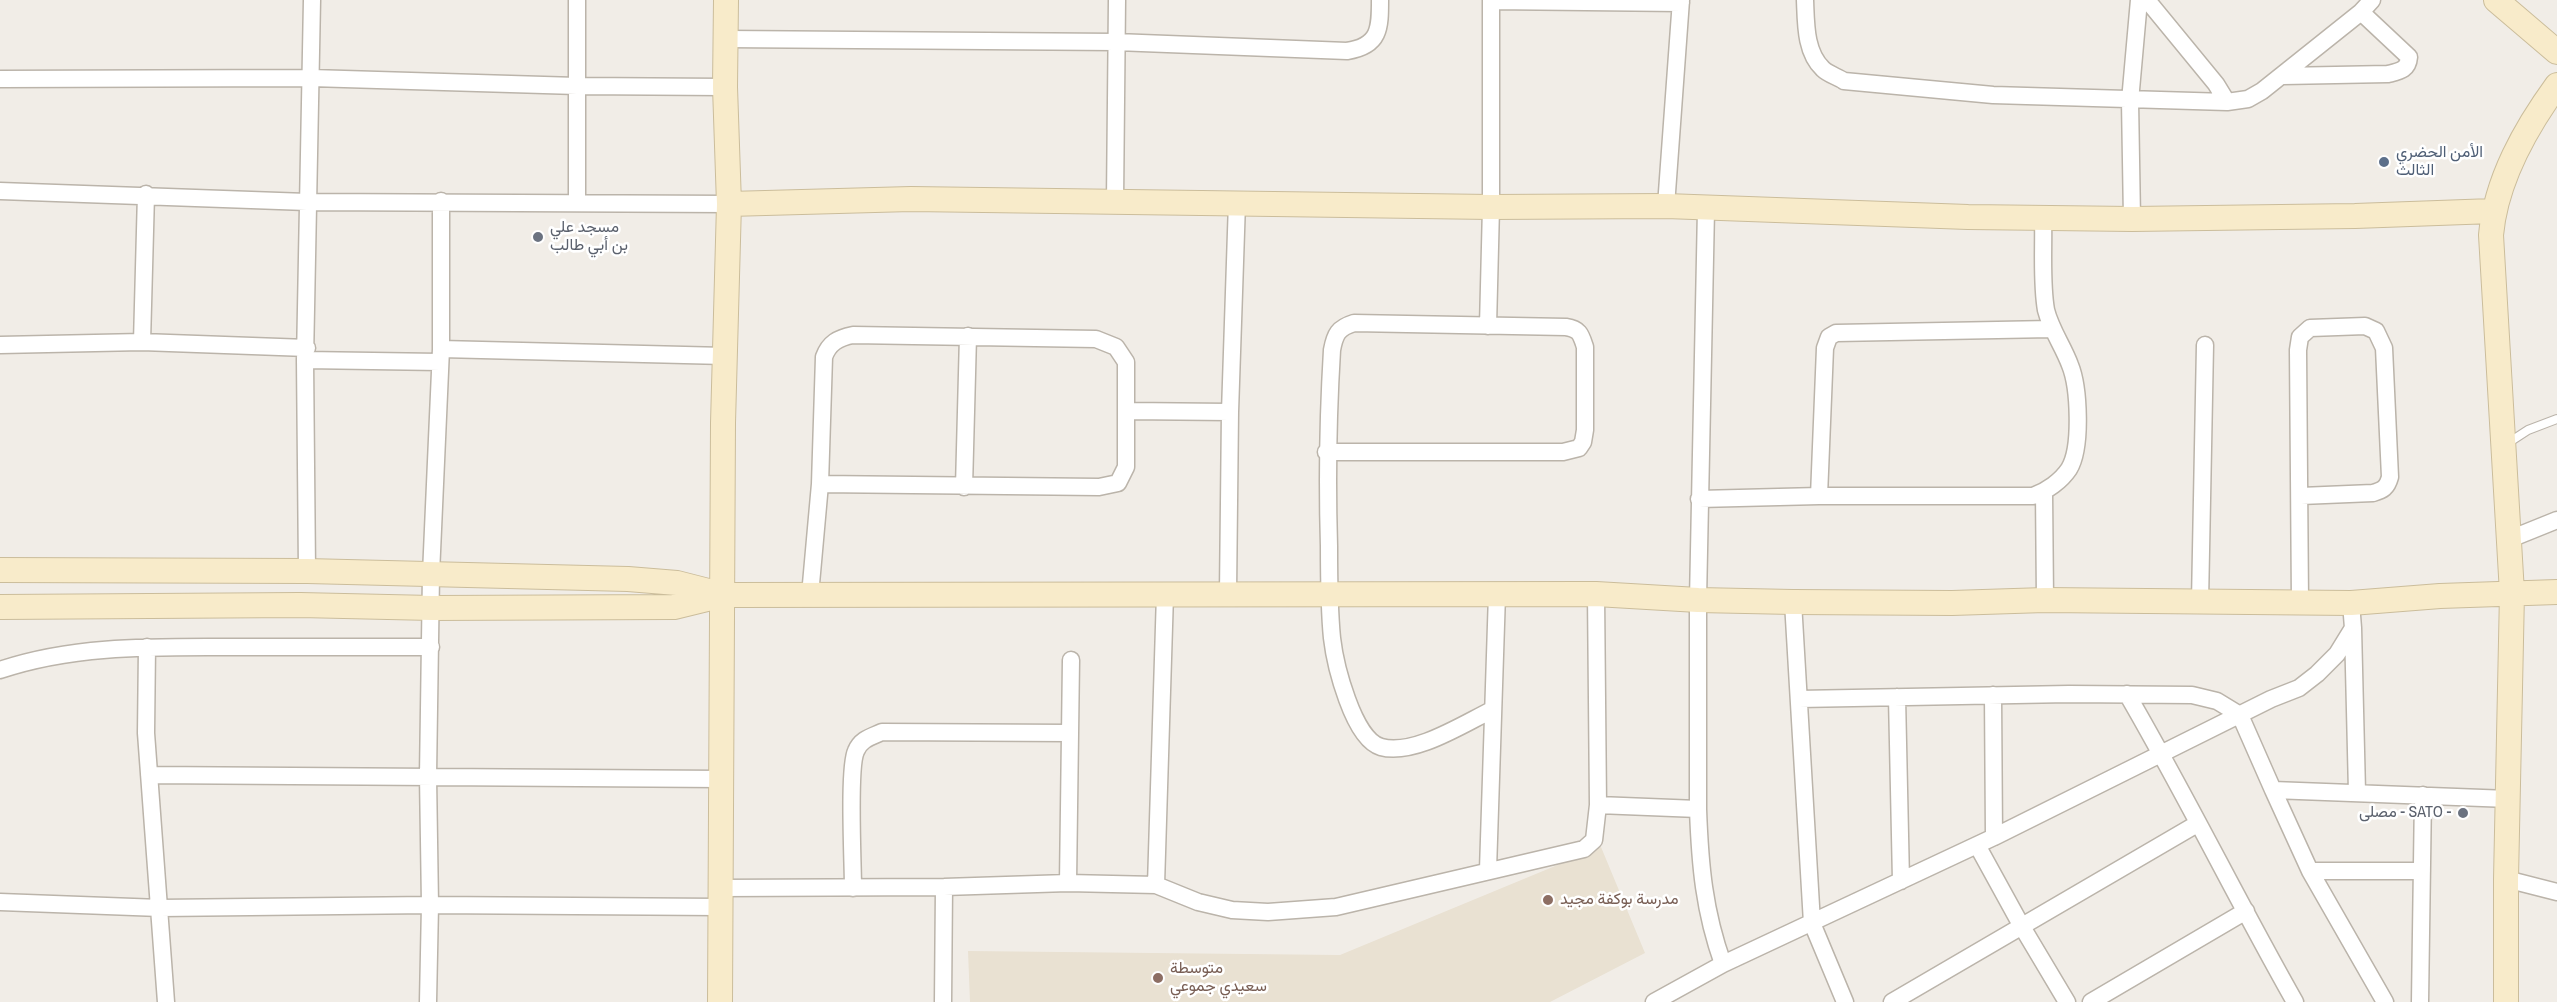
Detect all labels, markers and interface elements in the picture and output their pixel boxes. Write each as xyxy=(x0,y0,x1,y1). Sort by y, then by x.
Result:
place label: الأمن الحضري الثالث xyxy=(2396,143,2483,181)
marker: الأمن الحضري الثالث xyxy=(2377,155,2391,169)
place label: مسجد علي بن أبي طالب xyxy=(550,218,628,256)
marker: مسجد علي بن أبي طالب xyxy=(531,230,545,244)
place label: مصلى - SATO - xyxy=(2359,803,2451,823)
marker: مصلى - SATO - xyxy=(2456,806,2470,820)
place label: مدرسة بوكفة مجيد xyxy=(1560,890,1678,910)
marker: مدرسة بوكفة مجيد xyxy=(1541,893,1555,907)
place label: متوسطة سعيدي جموعي xyxy=(1170,959,1267,997)
marker: متوسطة سعيدي جموعي xyxy=(1151,971,1165,985)

